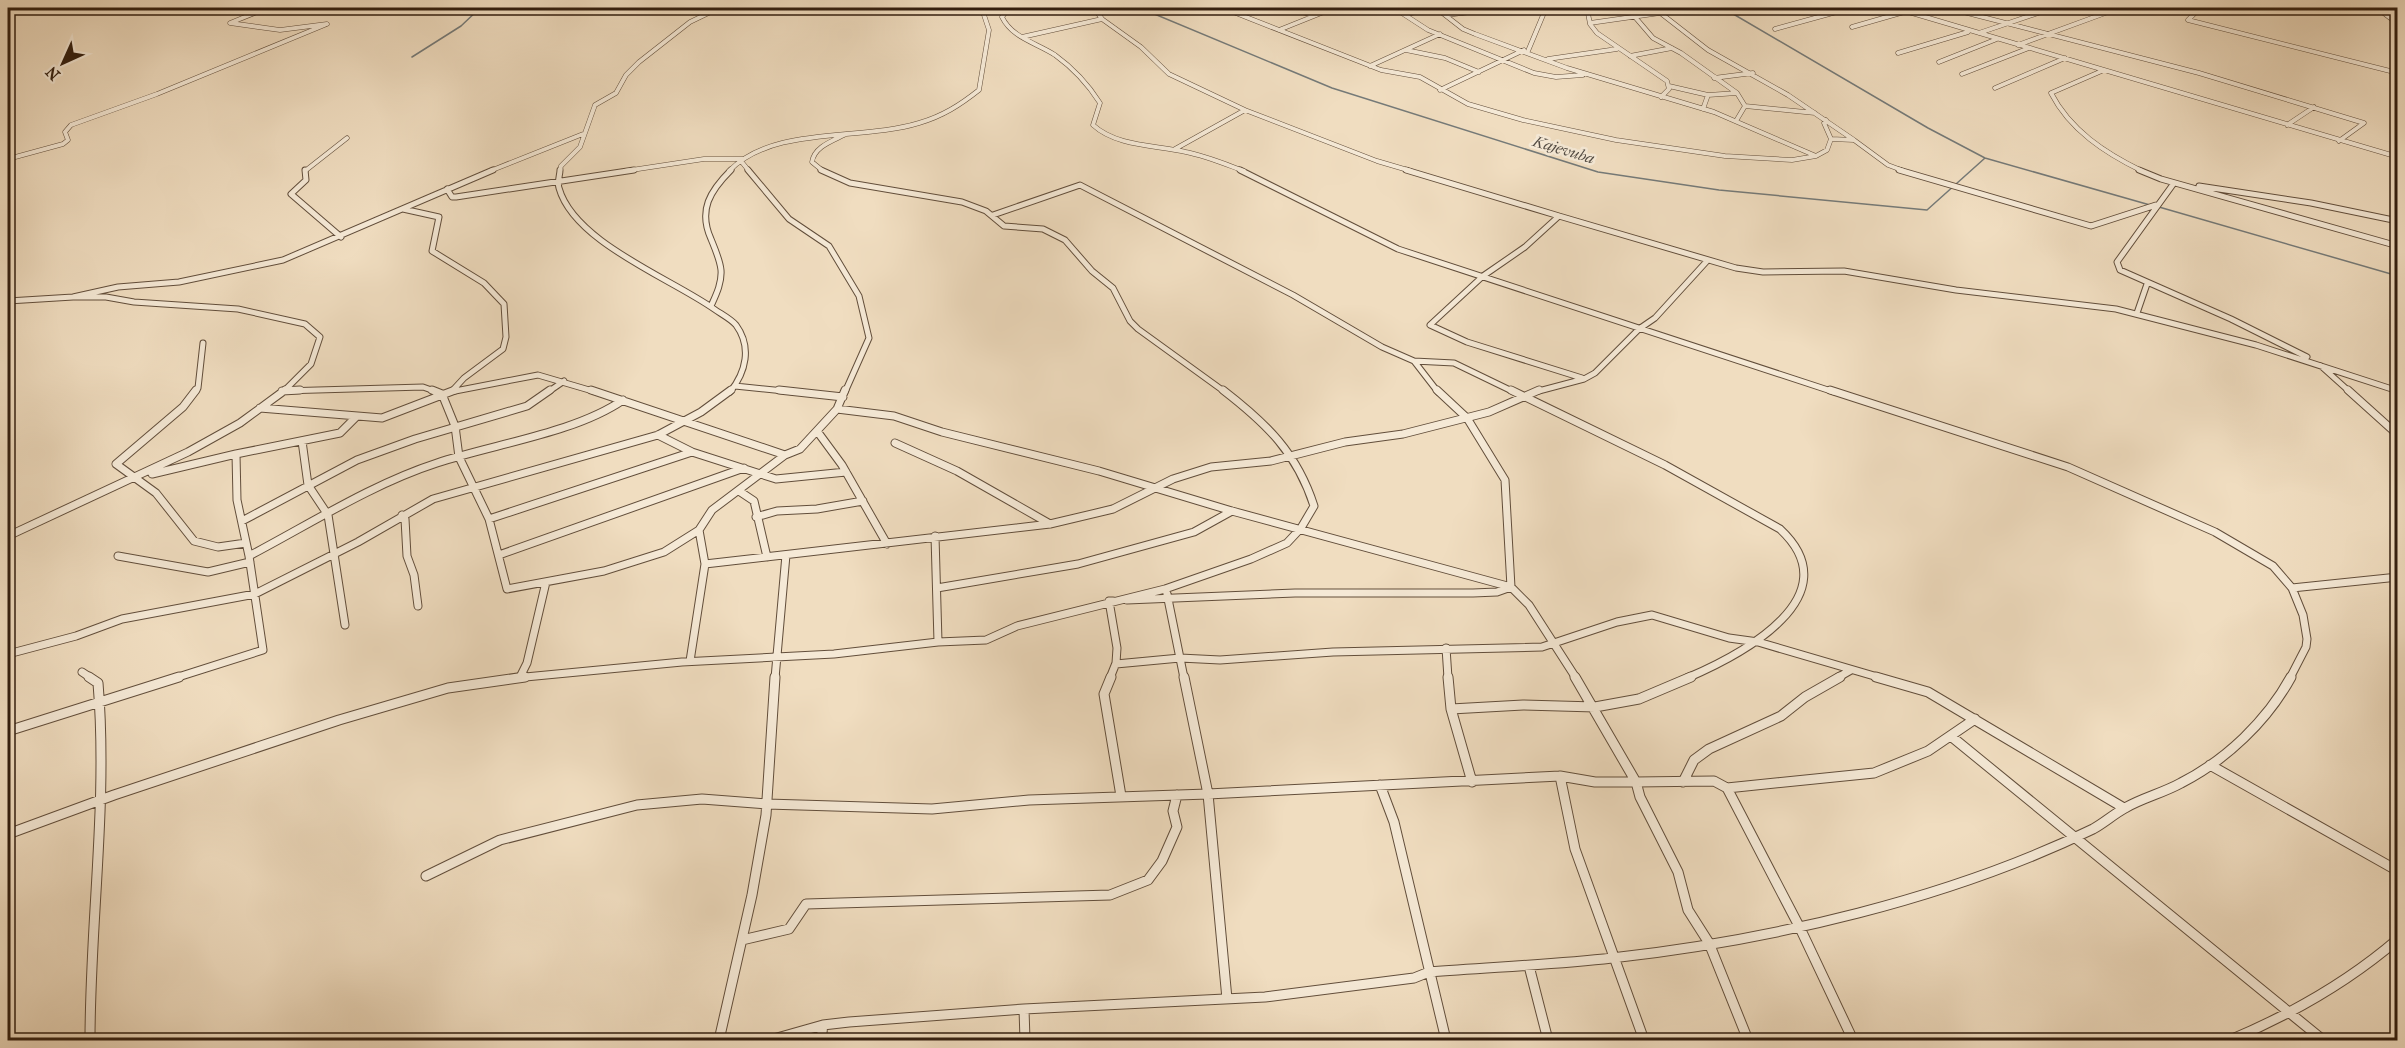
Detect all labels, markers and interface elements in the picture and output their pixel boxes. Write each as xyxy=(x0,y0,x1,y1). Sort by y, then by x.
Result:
north arrow xyxy=(33,33,93,93)
text: N xyxy=(41,62,64,84)
water label: Kajevuba xyxy=(1530,131,1597,168)

